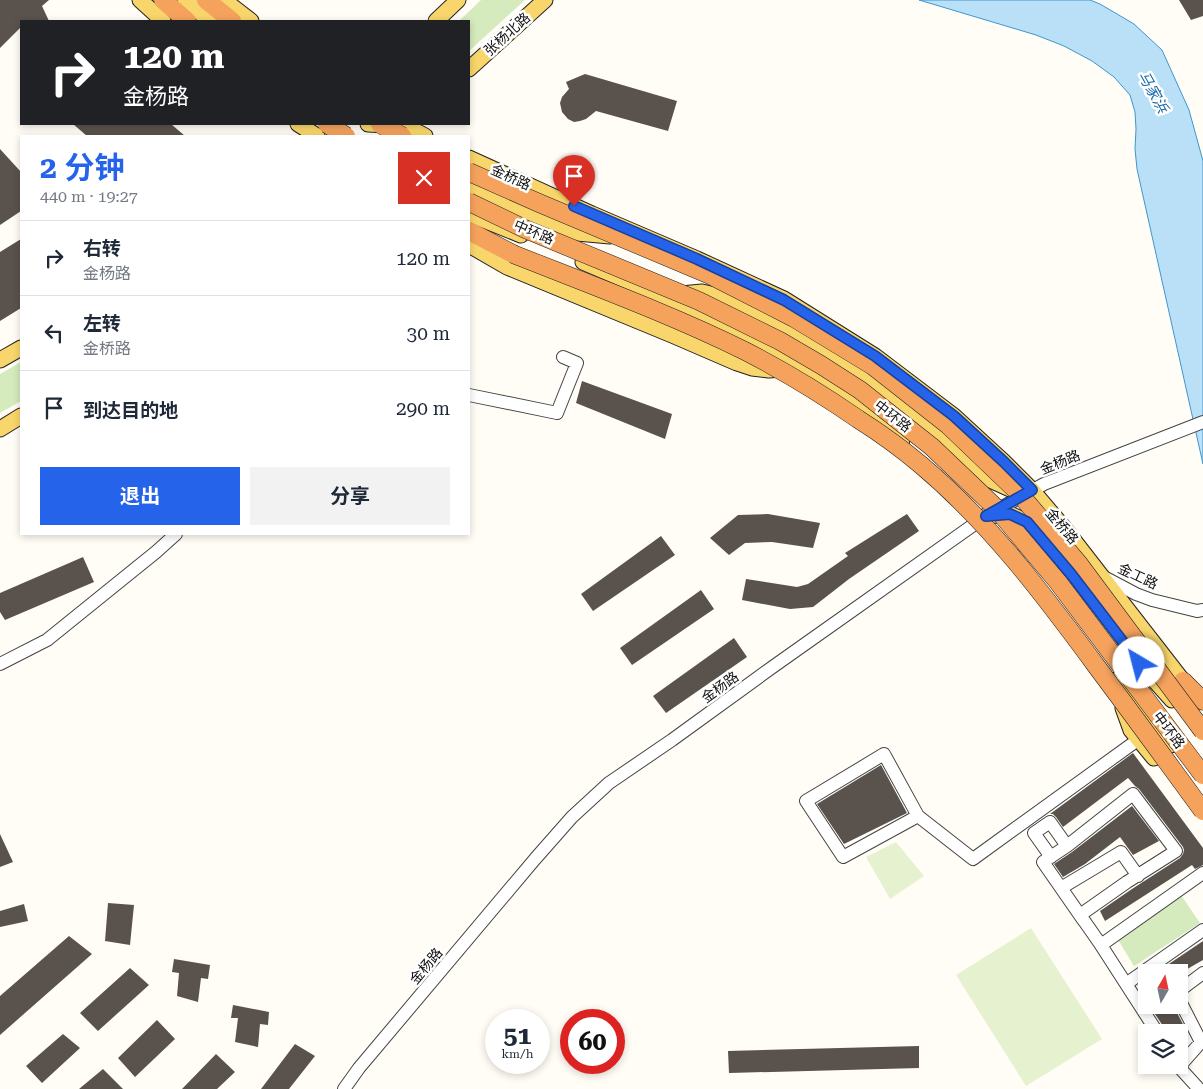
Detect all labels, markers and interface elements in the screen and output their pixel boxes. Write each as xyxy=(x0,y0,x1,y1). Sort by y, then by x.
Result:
street label: 张杨北路 xyxy=(481,9,533,59)
text: 120 m xyxy=(123,36,224,77)
icon: right xyxy=(40,40,105,105)
water label: 马家浜 xyxy=(1134,68,1173,118)
text: 金杨路 xyxy=(123,84,189,109)
text: 2 分钟 xyxy=(40,150,124,185)
button: close xyxy=(398,152,450,204)
pin xyxy=(553,155,595,206)
street label: 金桥路 xyxy=(489,161,533,193)
icon: arrive xyxy=(560,162,588,190)
text: 440 m · 19:27 xyxy=(40,187,138,206)
street label: 中环路 xyxy=(512,216,556,248)
text: 右转 xyxy=(83,237,121,260)
icon: right xyxy=(40,244,68,272)
text: 120 m xyxy=(396,247,450,270)
text: 金杨路 xyxy=(83,264,131,283)
text: 左转 xyxy=(83,312,121,335)
icon: left xyxy=(40,319,68,347)
text: 30 m xyxy=(407,322,450,345)
text: 金桥路 xyxy=(83,339,131,358)
icon: arrive xyxy=(40,394,68,422)
text: 290 m xyxy=(396,397,450,420)
street label: 中环路 xyxy=(872,397,914,435)
text: 到达目的地 xyxy=(83,399,178,422)
street label: 金杨路 xyxy=(1038,447,1082,477)
button: 退出 xyxy=(40,467,240,525)
button: 分享 xyxy=(250,467,450,525)
street label: 金桥路 xyxy=(1042,505,1082,547)
street label: 金工路 xyxy=(1116,560,1160,592)
position arrow xyxy=(1112,636,1164,688)
street label: 金杨路 xyxy=(698,668,742,706)
street label: 中环路 xyxy=(1150,708,1188,752)
street label: 金杨路 xyxy=(406,945,446,987)
north arrow xyxy=(1138,964,1188,1014)
map controls xyxy=(1138,964,1188,1074)
speed limit sign: 60 xyxy=(560,1009,625,1074)
text: 51 xyxy=(503,1021,532,1050)
button: layers xyxy=(1138,1024,1188,1074)
text: km/h xyxy=(501,1047,534,1061)

